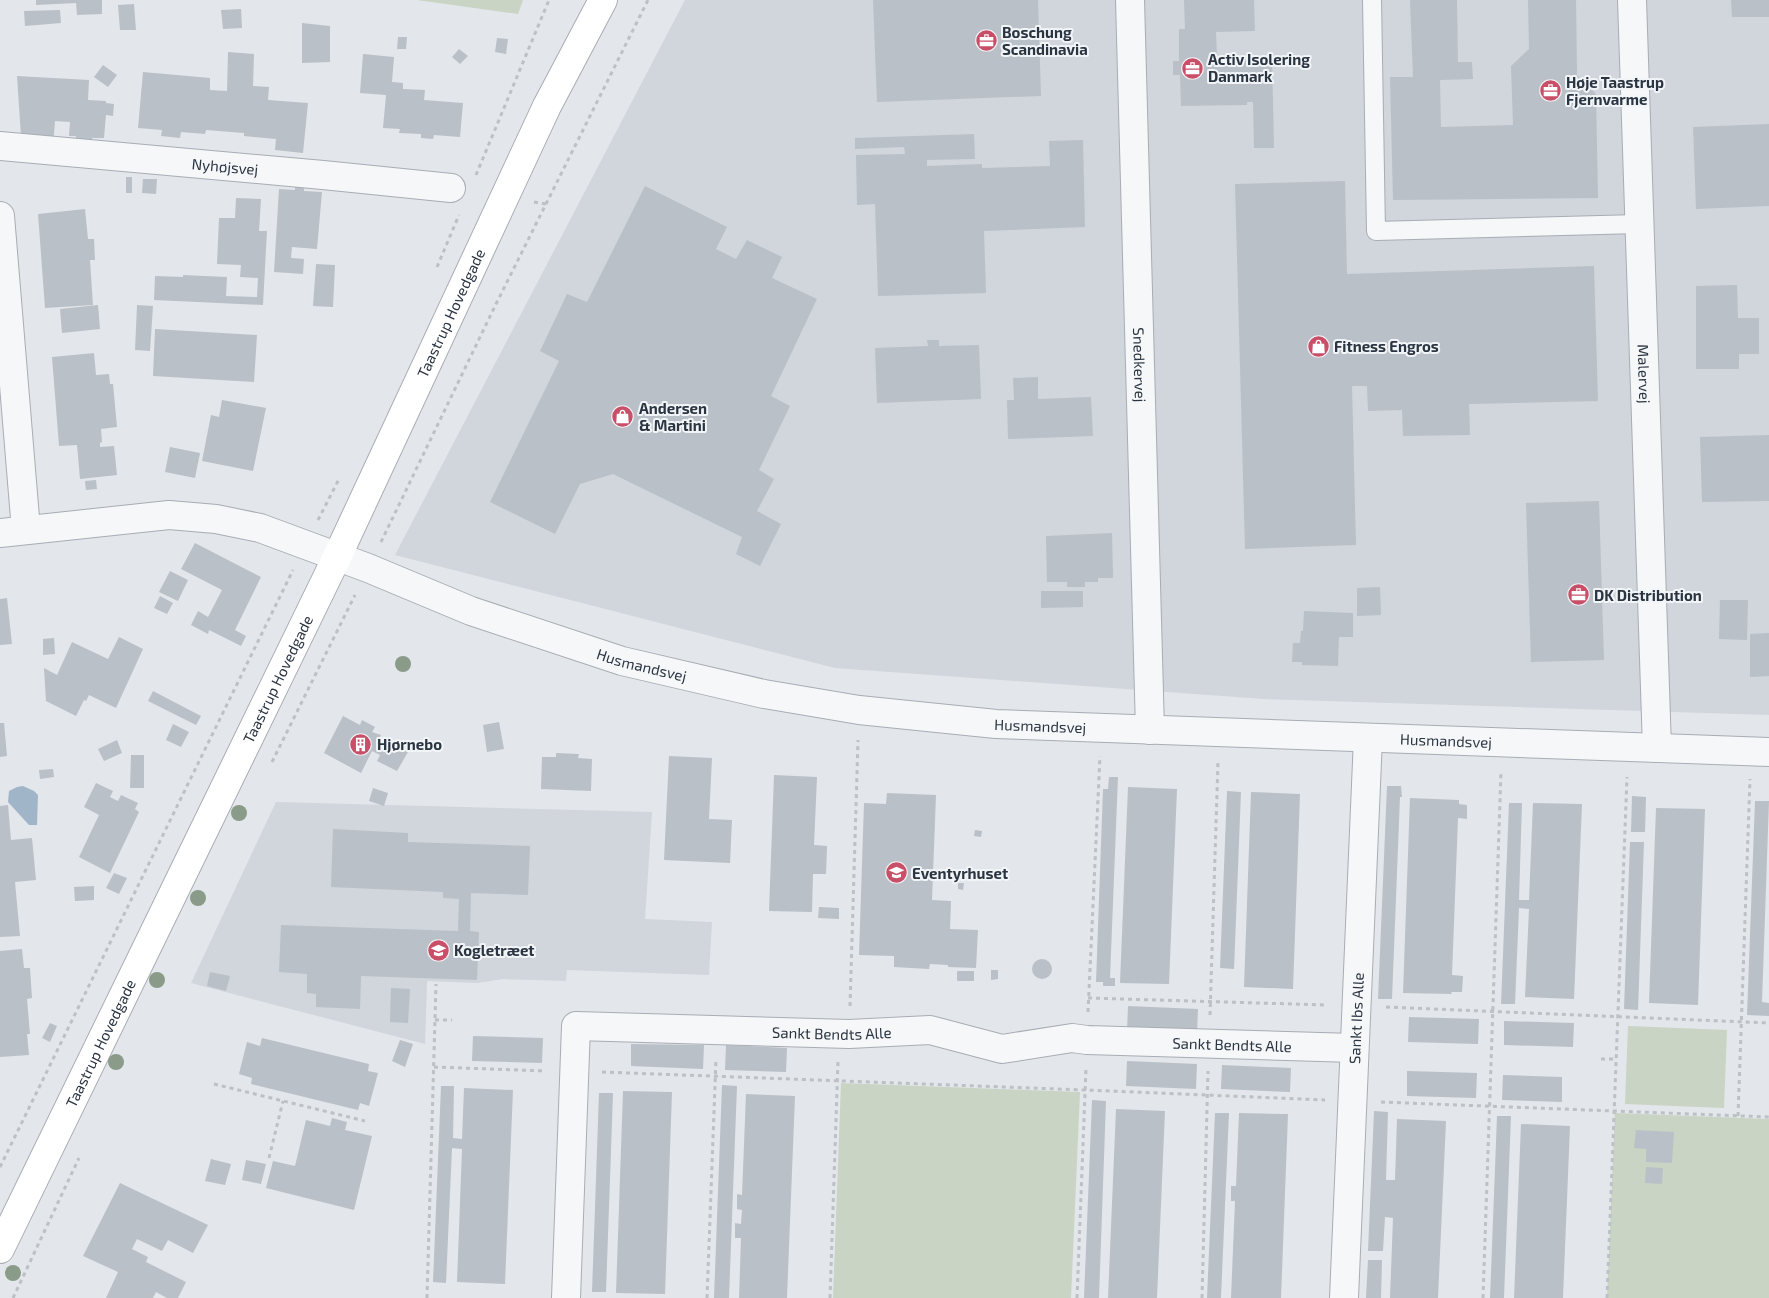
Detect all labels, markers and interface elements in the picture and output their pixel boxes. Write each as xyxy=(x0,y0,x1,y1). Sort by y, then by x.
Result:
place label: Boschung Scandinavia xyxy=(1002,23,1088,58)
office icon: Boschung Scandinavia xyxy=(974,29,998,53)
place label: Activ Isolering Danmark xyxy=(1208,50,1310,85)
office icon: Activ Isolering Danmark xyxy=(1180,56,1204,80)
place label: Høje Taastrup Fjernvarme xyxy=(1566,73,1664,108)
office icon: Høje Taastrup Fjernvarme xyxy=(1538,79,1562,103)
street label: Nyhøjsvej xyxy=(191,154,259,179)
street label: Taastrup Hovedgade xyxy=(413,246,488,380)
street label: Snedkervej xyxy=(1130,327,1150,403)
shop icon: Fitness Engros xyxy=(1306,334,1330,358)
place label: Fitness Engros xyxy=(1334,337,1439,355)
street label: Malervej xyxy=(1635,344,1654,404)
place label: Andersen & Martini xyxy=(639,399,707,434)
shop icon: Andersen & Martini xyxy=(611,405,635,429)
office icon: DK Distribution xyxy=(1566,583,1590,607)
place label: DK Distribution xyxy=(1594,586,1702,604)
street label: Taastrup Hovedgade xyxy=(239,612,316,746)
street label: Husmandsvej xyxy=(594,644,689,686)
street label: Husmandsvej xyxy=(994,715,1087,737)
street label: Husmandsvej xyxy=(1400,730,1492,752)
building icon: Hjørnebo xyxy=(349,732,373,756)
place label: Hjørnebo xyxy=(377,735,442,753)
school or university icon: Eventyrhuset xyxy=(884,861,908,885)
place label: Eventyrhuset xyxy=(912,864,1008,883)
school or university icon: Kogletræet xyxy=(426,938,450,962)
place label: Kogletræet xyxy=(454,941,535,959)
street label: Sankt Ibs Alle xyxy=(1345,972,1367,1064)
street label: Taastrup Hovedgade xyxy=(62,976,139,1110)
street label: Sankt Bendts Alle xyxy=(772,1023,892,1043)
street label: Sankt Bendts Alle xyxy=(1172,1034,1292,1055)

